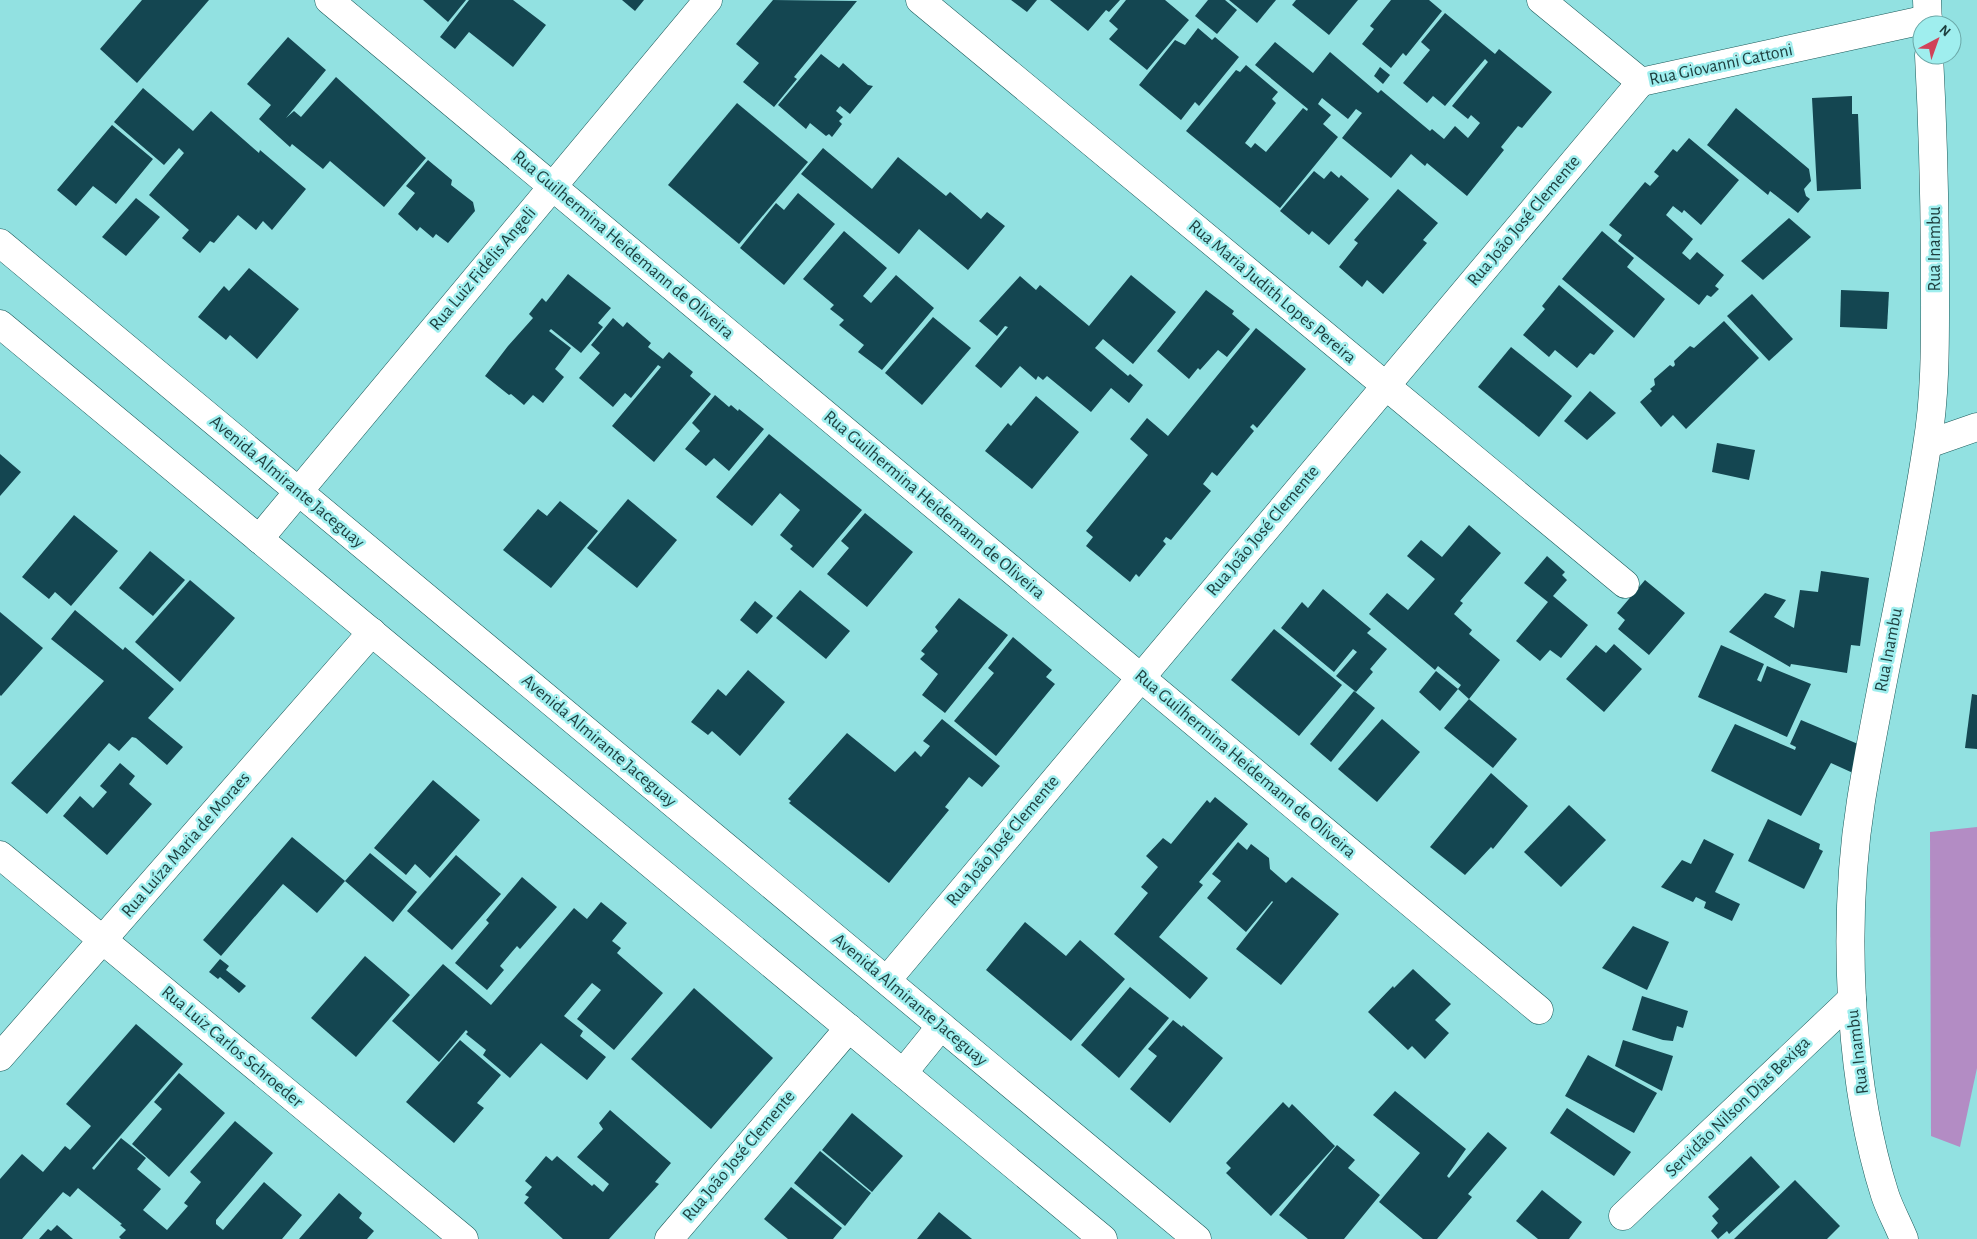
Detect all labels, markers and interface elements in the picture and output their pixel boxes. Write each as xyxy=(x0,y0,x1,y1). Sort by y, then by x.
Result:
north arrow xyxy=(1912,15,1962,65)
text: N xyxy=(1937,22,1953,39)
street label: Rua Giovanni Cattoni xyxy=(1648,41,1794,89)
street label: Rua Guilhermina Heidemann de Oliveira xyxy=(509,147,737,343)
street label: Rua João José Clemente xyxy=(1464,152,1584,290)
street label: Rua Luiz Fidélis Angeli xyxy=(426,204,540,334)
street label: Rua Inambu xyxy=(1926,207,1944,292)
street label: Rua Maria Judith Lopes Pereira xyxy=(1185,217,1359,367)
street label: Rua Guilhermina Heidemann de Oliveira xyxy=(820,407,1048,603)
street label: Avenida Almirante Jaceguay xyxy=(206,412,368,552)
street label: Rua João José Clemente xyxy=(1203,462,1323,600)
street label: Rua Inambu xyxy=(1872,607,1906,693)
street label: Rua Guilhermina Heidemann de Oliveira xyxy=(1131,666,1359,862)
street label: Avenida Almirante Jaceguay xyxy=(518,671,680,811)
street label: Rua Luíza Maria de Moraes xyxy=(118,769,254,921)
street label: Rua João José Clemente xyxy=(943,772,1063,910)
street label: Avenida Almirante Jaceguay xyxy=(829,930,991,1070)
street label: Rua Luiz Carlos Schroeder xyxy=(158,983,306,1111)
street label: Rua Inambu xyxy=(1844,1009,1872,1095)
street label: Servidão Nilson Dias Bexiga xyxy=(1662,1033,1814,1181)
street label: Rua João José Clemente xyxy=(679,1087,799,1225)

